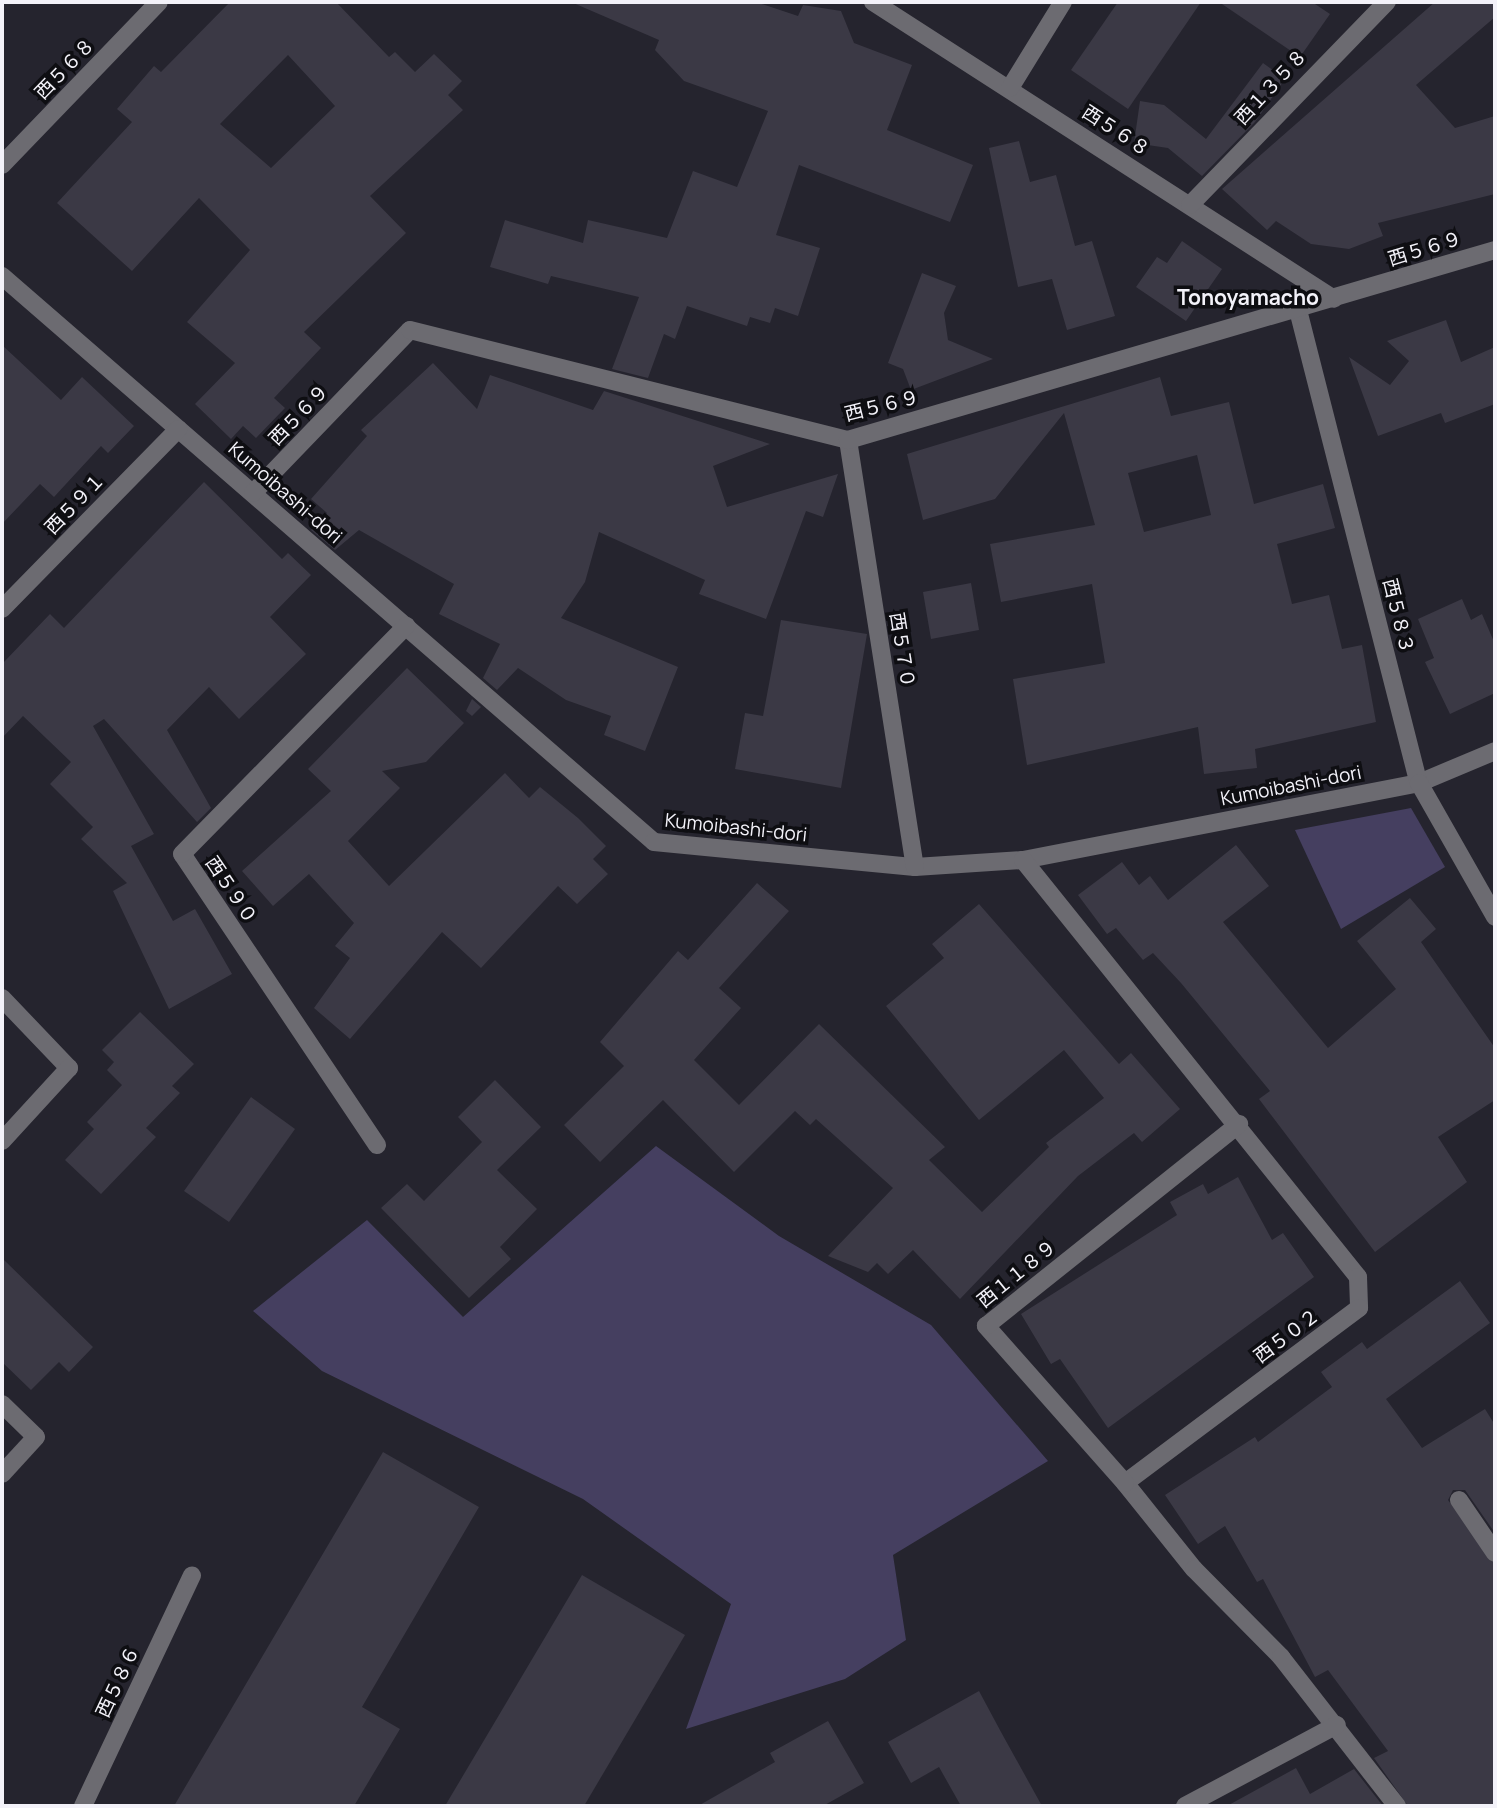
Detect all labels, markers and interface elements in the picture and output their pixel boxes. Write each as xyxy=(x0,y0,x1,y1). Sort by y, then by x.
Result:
street label: 西５６８ xyxy=(30,34,100,104)
street label: 西１３５８ xyxy=(1230,44,1312,130)
street label: 西５６８ xyxy=(1078,101,1154,161)
street label: 西５６９ xyxy=(1385,227,1465,271)
district label: Tonoyamacho xyxy=(1177,284,1319,310)
street label: 西５６９ xyxy=(264,380,334,450)
street label: 西５６９ xyxy=(842,386,922,426)
street label: Kumoibashi-dori xyxy=(224,438,346,548)
street label: 西５９１ xyxy=(40,469,110,539)
street label: 西５８３ xyxy=(1378,576,1418,656)
street label: 西５７０ xyxy=(885,611,919,689)
street label: Kumoibashi-dori xyxy=(1219,761,1363,811)
street label: Kumoibashi-dori xyxy=(664,809,808,847)
street label: 西５９０ xyxy=(200,852,262,928)
street label: 西１１８９ xyxy=(973,1235,1061,1313)
street label: 西５０２ xyxy=(1250,1304,1324,1368)
street label: 西５８６ xyxy=(92,1643,144,1721)

